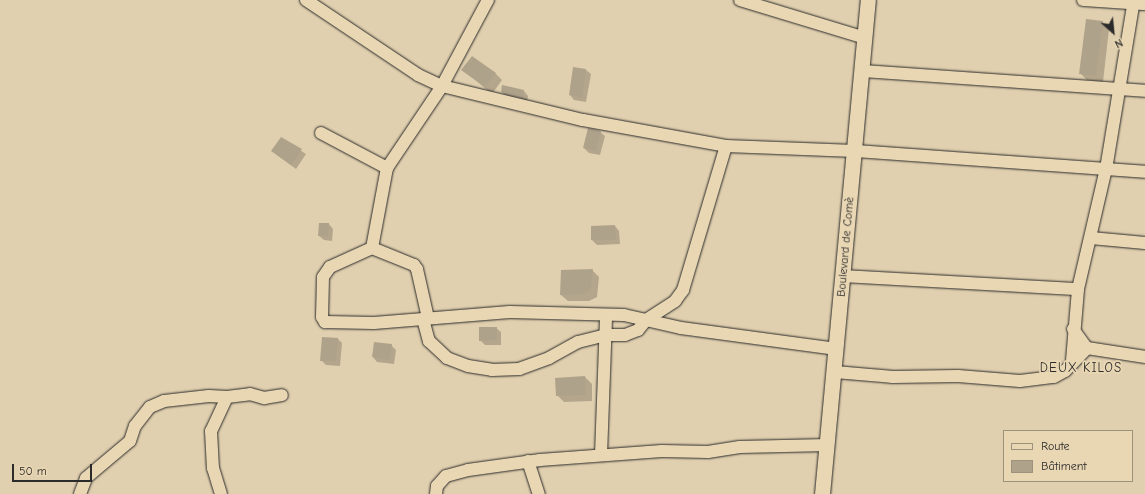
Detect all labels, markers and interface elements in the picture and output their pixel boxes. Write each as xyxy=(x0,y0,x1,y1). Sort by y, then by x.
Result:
north arrow xyxy=(1093,12,1133,52)
text: N xyxy=(1113,36,1125,51)
street label: Boulevard de Comè xyxy=(834,196,858,298)
district label: DEUX KILOS xyxy=(1040,360,1122,376)
legend xyxy=(1003,430,1133,482)
text: Route xyxy=(1041,439,1070,453)
scale bar xyxy=(14,456,94,482)
text: Bâtiment xyxy=(1041,459,1087,473)
text: 50 m xyxy=(19,464,47,478)

